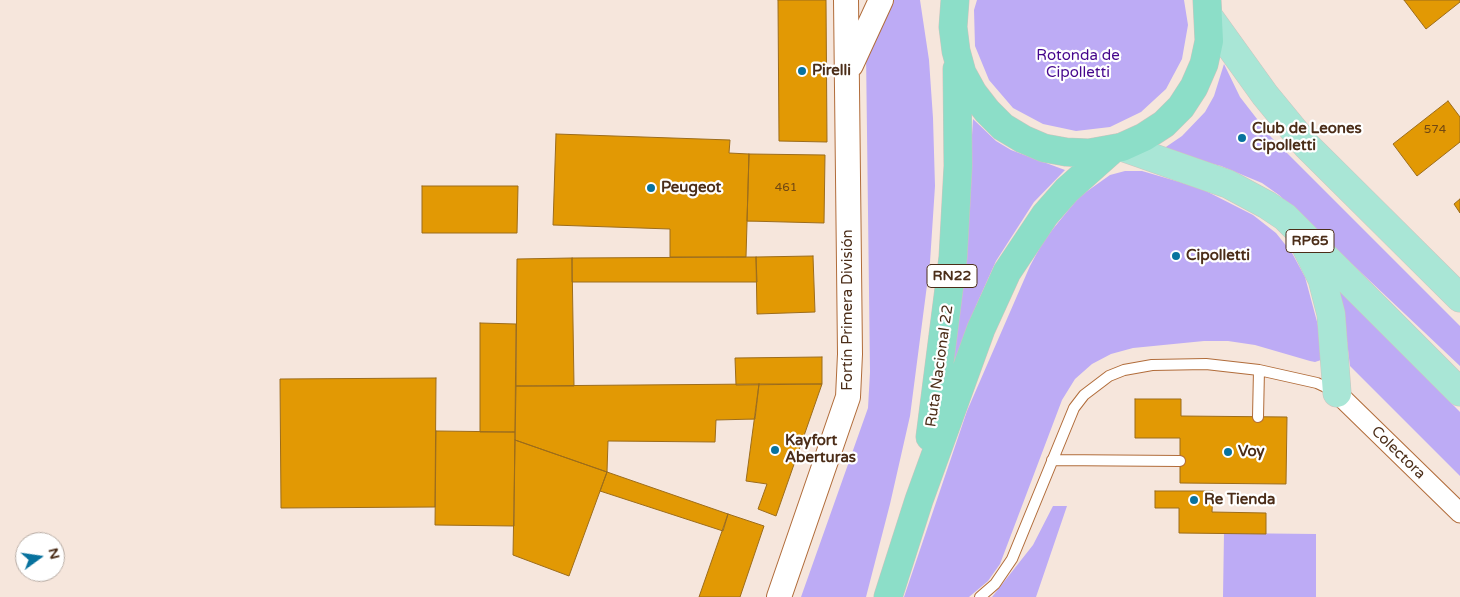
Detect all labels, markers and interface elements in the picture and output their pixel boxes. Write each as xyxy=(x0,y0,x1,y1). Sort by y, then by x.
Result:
park label: Rotonda de Cipolletti xyxy=(1036,47,1120,82)
place label: Pirelli xyxy=(812,62,851,80)
marker: Pirelli xyxy=(796,65,808,77)
place label: Club de Leones Cipolletti xyxy=(1252,120,1362,155)
house number: 574 xyxy=(1424,123,1446,137)
marker: Club de Leones Cipolletti xyxy=(1236,132,1248,144)
place label: Peugeot xyxy=(661,179,721,197)
house number: 461 xyxy=(775,181,797,195)
marker: Peugeot xyxy=(645,182,657,194)
street label: Fortín Primera División xyxy=(839,229,857,391)
road number: RP65 xyxy=(1286,230,1334,252)
place label: Cipolletti xyxy=(1186,247,1250,265)
marker: Cipolletti xyxy=(1170,250,1182,262)
road number: RN22 xyxy=(927,264,977,288)
street label: Ruta Nacional 22 xyxy=(923,304,957,428)
street label: Colectora xyxy=(1367,423,1429,483)
place label: Kayfort Aberturas xyxy=(785,432,856,467)
place label: Voy xyxy=(1238,443,1265,461)
marker: Kayfort Aberturas xyxy=(769,444,781,456)
marker: Voy xyxy=(1222,446,1234,458)
place label: Re Tienda xyxy=(1204,491,1275,509)
marker: Re Tienda xyxy=(1188,494,1200,506)
north arrow xyxy=(15,532,65,582)
text: N xyxy=(44,546,64,561)

